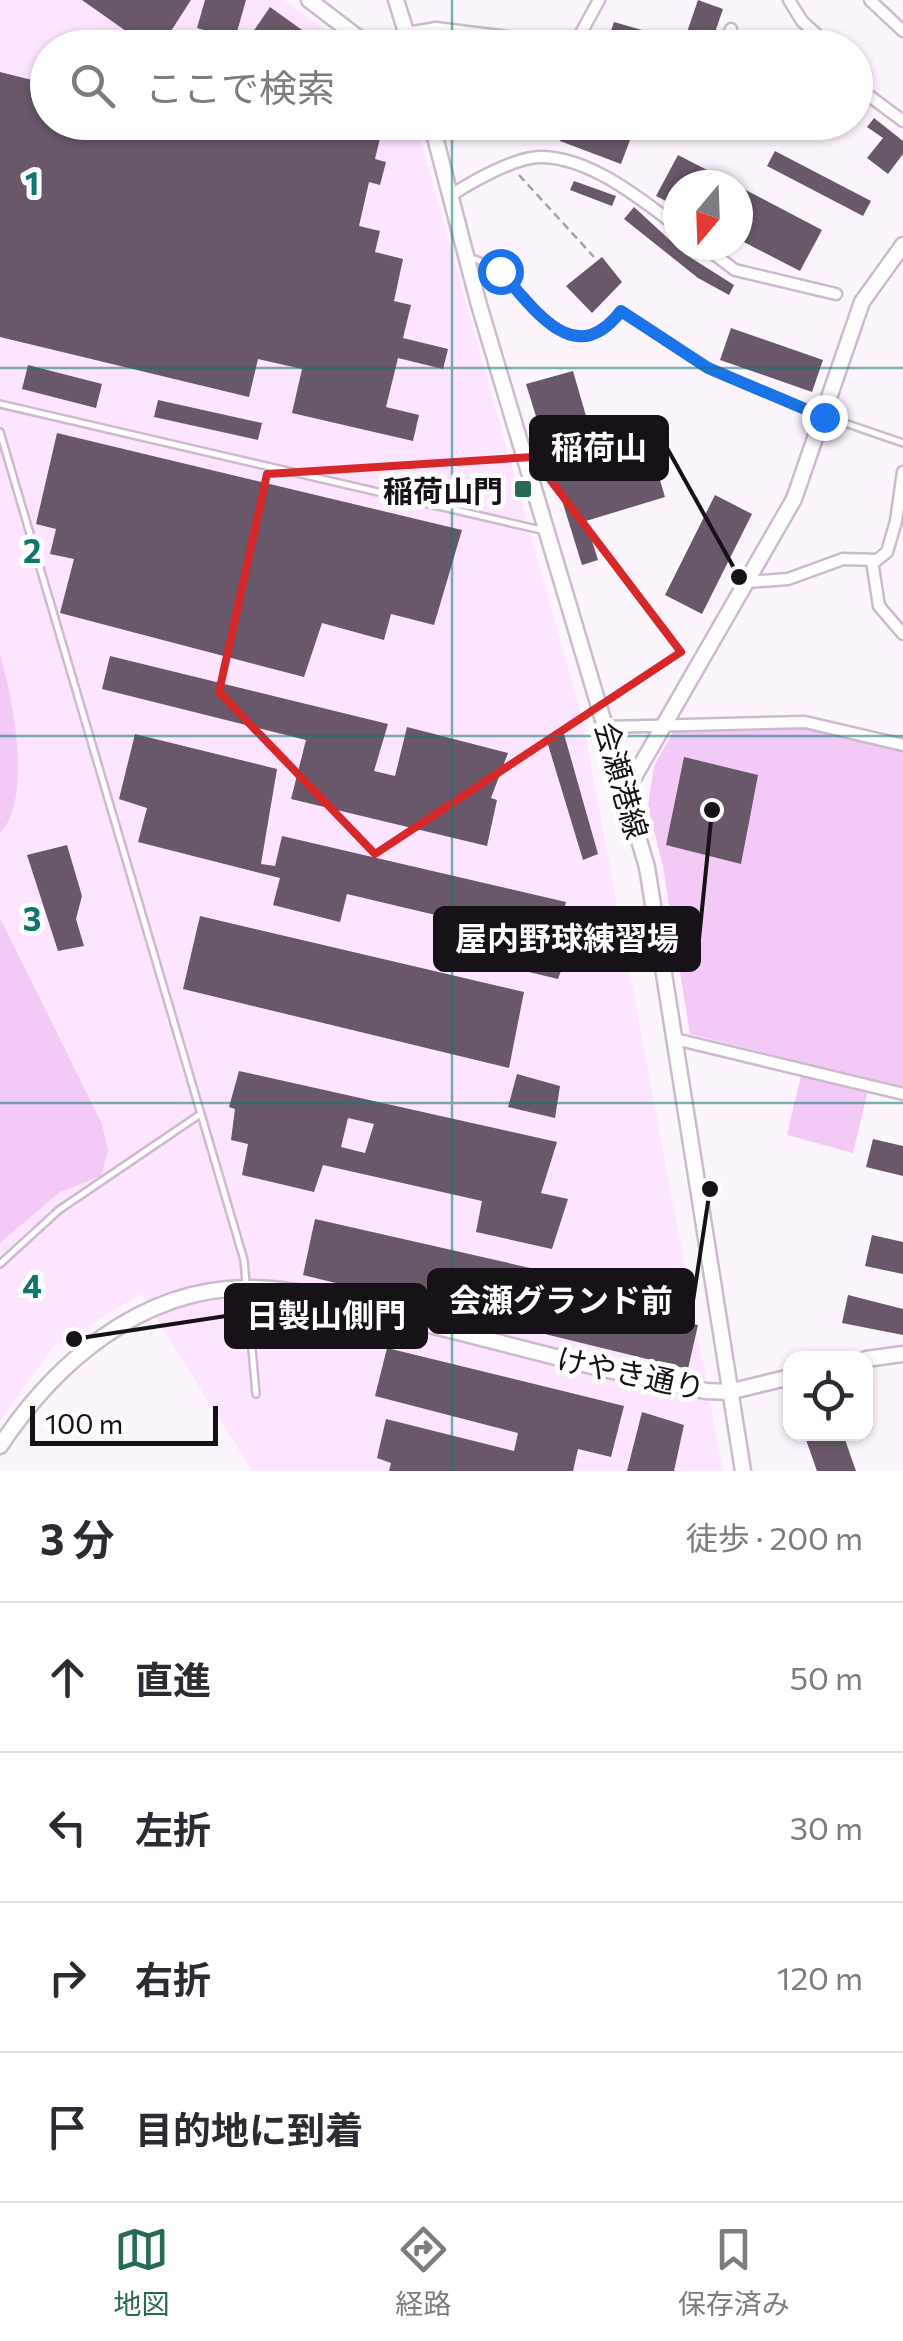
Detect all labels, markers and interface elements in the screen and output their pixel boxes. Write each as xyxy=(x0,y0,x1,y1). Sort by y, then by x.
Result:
search box xyxy=(30,30,873,140)
icon: search xyxy=(65,58,120,113)
text: ここで検索 xyxy=(145,63,335,110)
text: 1 xyxy=(25,162,39,202)
north arrow xyxy=(663,170,753,260)
route start xyxy=(478,249,524,295)
route end xyxy=(802,395,848,441)
callout: 稲荷山 xyxy=(531,417,667,479)
text: 稲荷山 xyxy=(551,426,647,466)
place label: 稲荷山門 xyxy=(383,471,503,508)
marker: 稲荷山門 xyxy=(512,478,534,500)
text: 2 xyxy=(23,530,41,570)
street label: 会瀬港線 xyxy=(589,717,657,843)
text: 3 xyxy=(23,898,41,938)
callout: 屋内野球練習場 xyxy=(435,908,699,970)
text: 屋内野球練習場 xyxy=(455,917,679,957)
text: 4 xyxy=(22,1265,42,1305)
callout: 会瀬グランド前 xyxy=(429,1270,693,1332)
text: 会瀬グランド前 xyxy=(449,1279,673,1319)
callout: 日製山側門 xyxy=(226,1285,426,1347)
text: 日製山側門 xyxy=(246,1294,406,1334)
street label: けやき通り xyxy=(554,1338,708,1406)
map controls xyxy=(783,1351,873,1441)
button: locate xyxy=(783,1351,873,1441)
scale bar xyxy=(30,1401,218,1446)
text: 100 m xyxy=(45,1406,123,1440)
text: 3 分 xyxy=(40,1512,115,1564)
text: 徒歩 · 200 m xyxy=(686,1517,863,1557)
icon: ahead xyxy=(40,1650,95,1705)
text: 直進 xyxy=(135,1655,211,1702)
text: 50 m xyxy=(790,1657,863,1697)
icon: left xyxy=(40,1800,95,1855)
text: 左折 xyxy=(135,1805,211,1852)
text: 30 m xyxy=(790,1807,863,1847)
icon: right xyxy=(40,1950,95,2005)
text: 右折 xyxy=(135,1955,211,2002)
text: 120 m xyxy=(777,1957,863,1997)
icon: arrive xyxy=(40,2100,95,2155)
text: 目的地に到着 xyxy=(135,2105,363,2152)
tab: 地図 xyxy=(113,2222,169,2322)
tab: 経路 xyxy=(395,2222,452,2322)
tab: 保存済み xyxy=(678,2222,790,2322)

